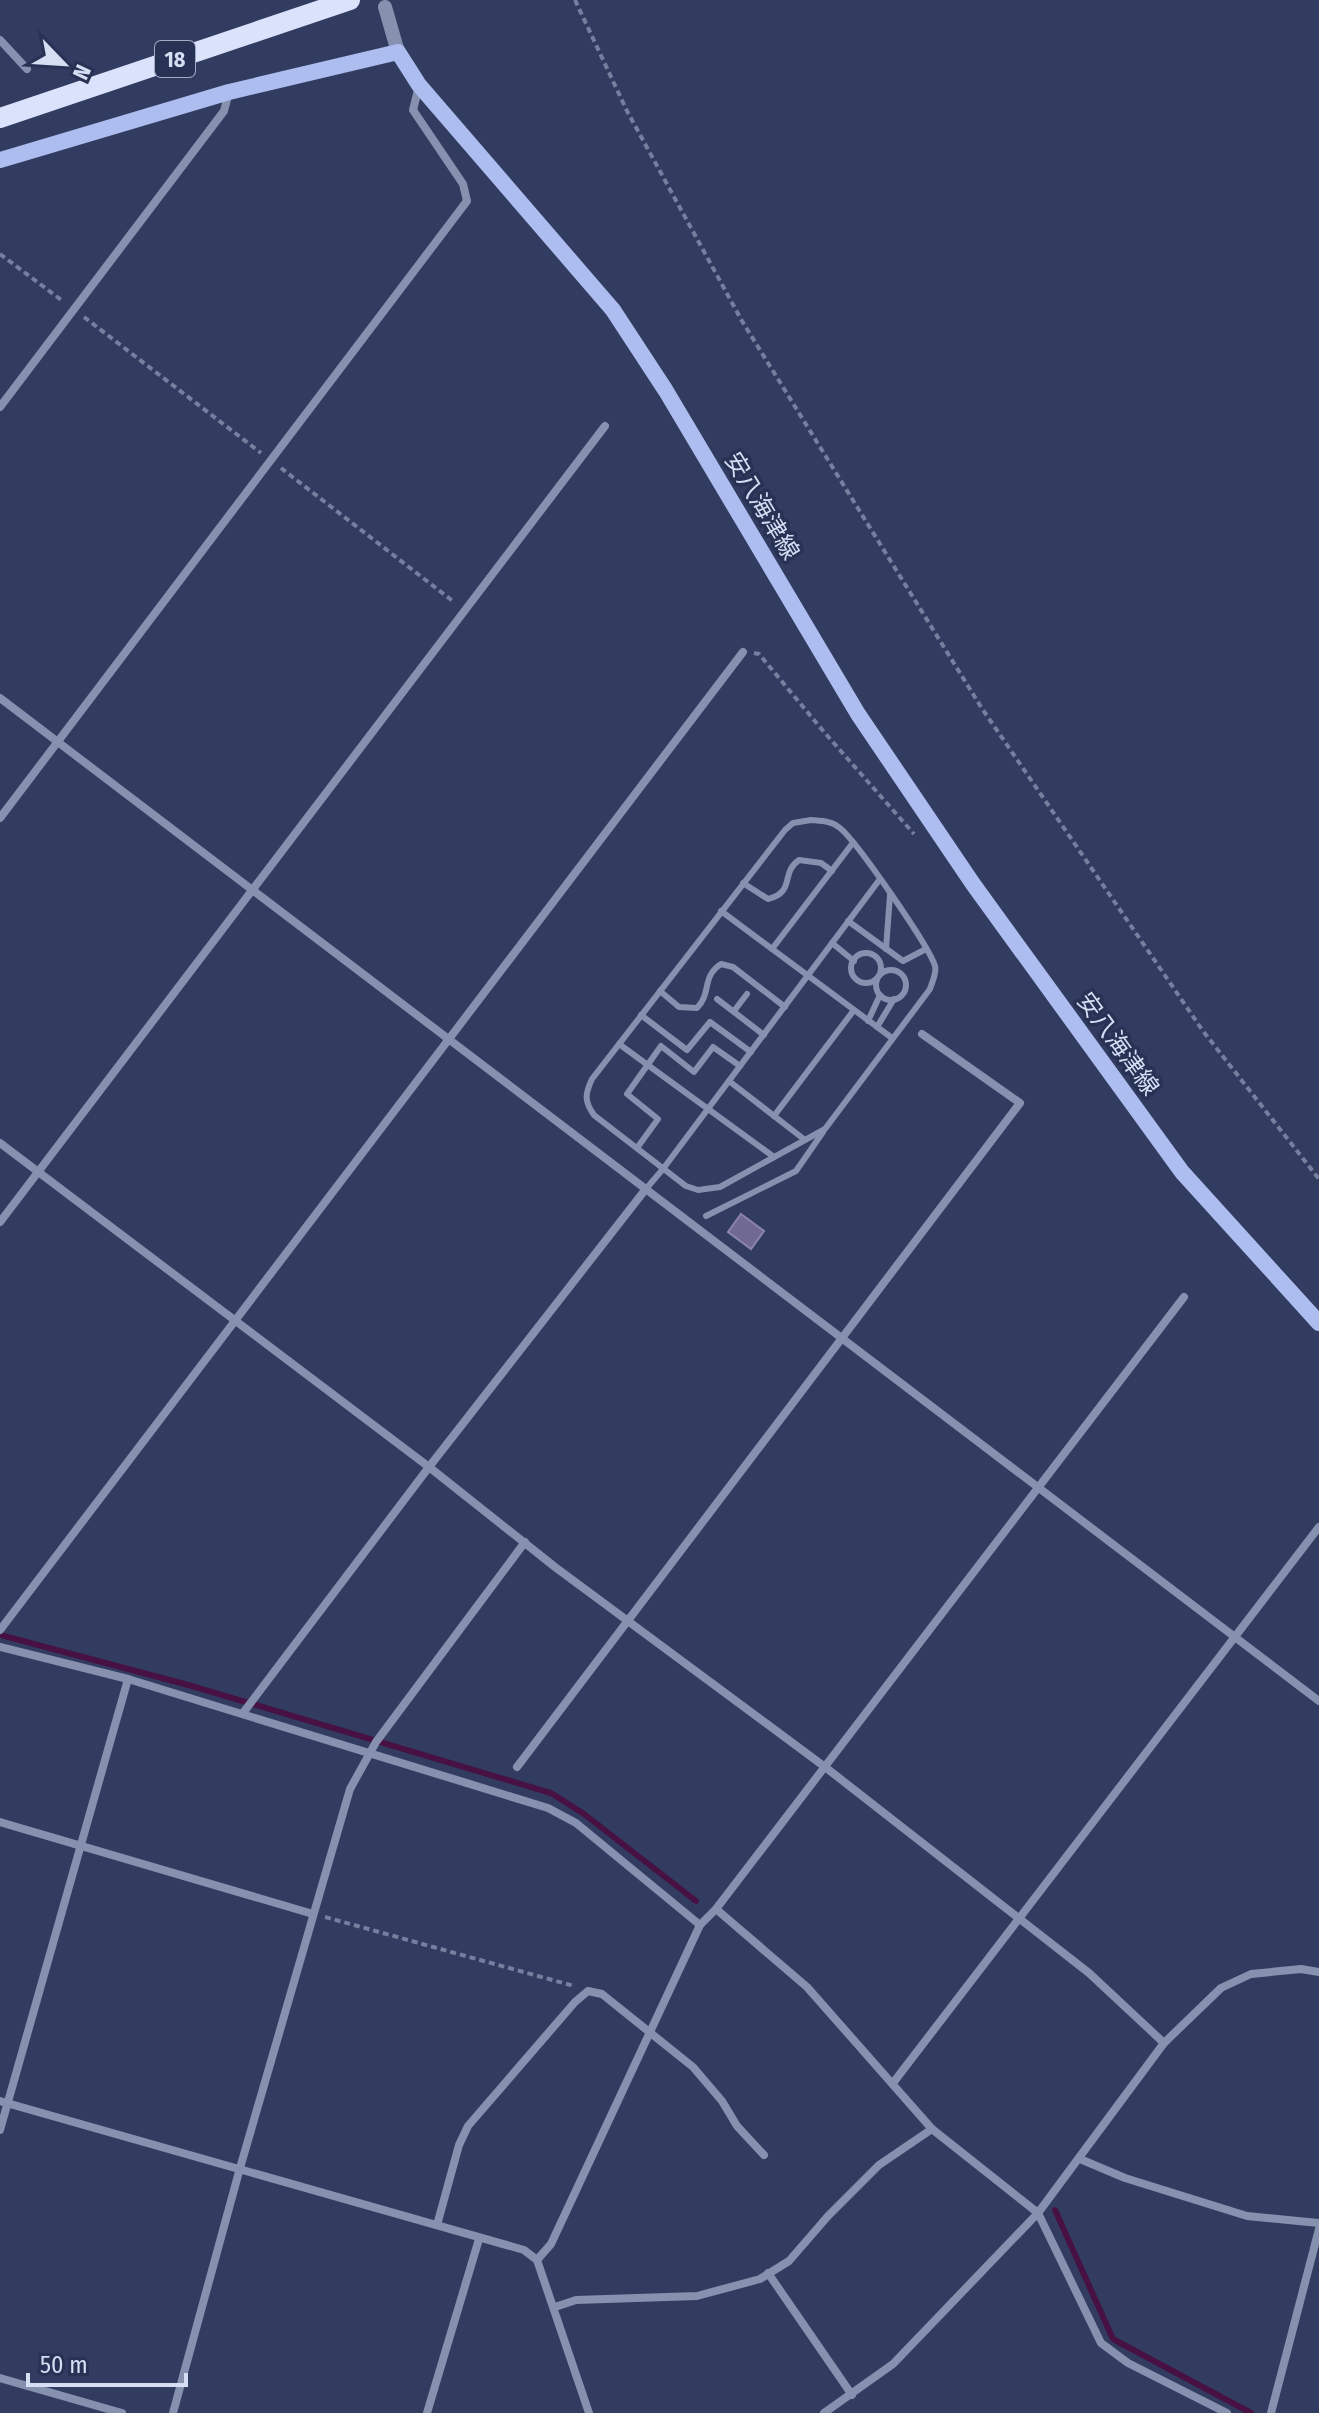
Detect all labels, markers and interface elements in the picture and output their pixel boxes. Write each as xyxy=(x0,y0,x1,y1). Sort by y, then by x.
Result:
north arrow xyxy=(24,24,104,104)
road number: 18 xyxy=(155,41,195,77)
text: N xyxy=(67,61,97,84)
street label: 安八海津線 xyxy=(719,447,805,565)
street label: 安八海津線 xyxy=(1071,987,1165,1101)
scale bar xyxy=(28,2337,186,2387)
text: 50 m xyxy=(40,2351,88,2379)

